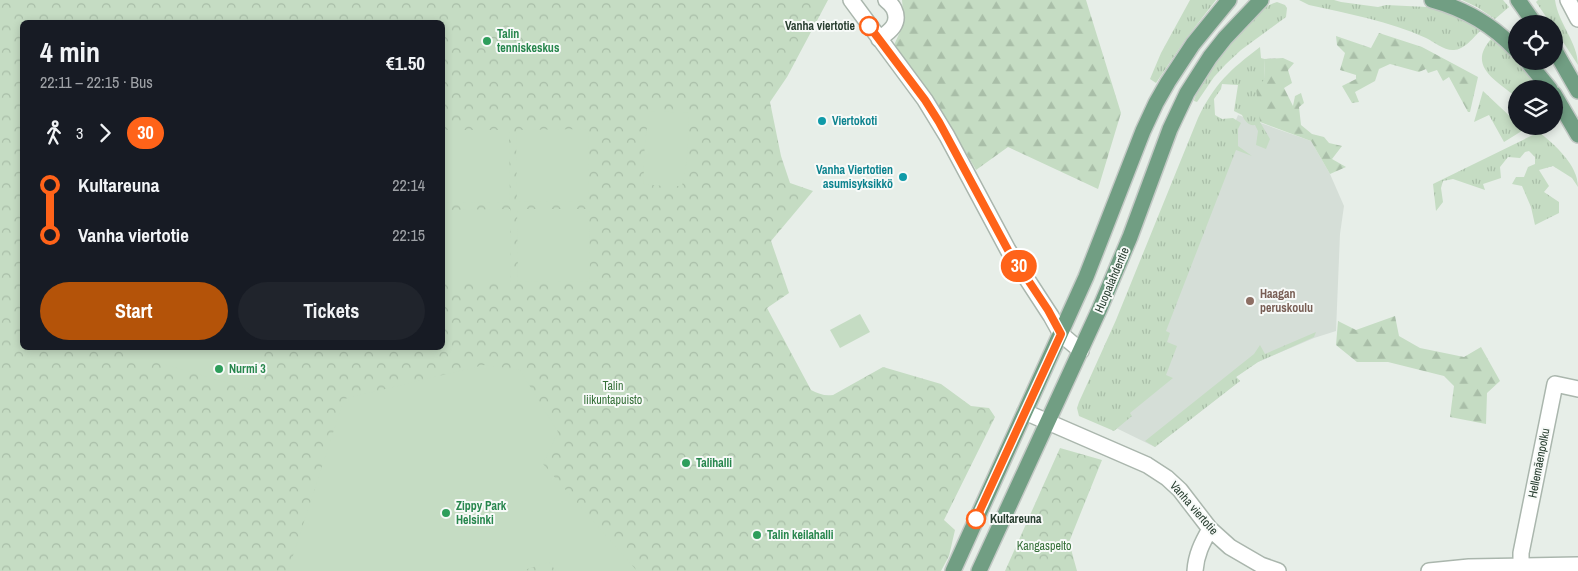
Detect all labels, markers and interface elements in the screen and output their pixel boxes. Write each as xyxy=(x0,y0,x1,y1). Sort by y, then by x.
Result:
map controls xyxy=(1508,15,1563,135)
button: locate xyxy=(1508,15,1563,70)
marker: Vanha viertotie xyxy=(859,16,879,36)
place label: Vanha viertotie xyxy=(785,18,856,34)
place label: Talin tenniskeskus xyxy=(497,26,560,56)
text: 4 min xyxy=(40,33,100,71)
marker: Talin tenniskeskus xyxy=(481,35,493,47)
text: €1.50 xyxy=(386,50,425,76)
text: 22:11 – 22:15 · Bus xyxy=(40,71,153,93)
button: layers xyxy=(1508,80,1563,135)
place label: Viertokoti xyxy=(832,113,877,129)
marker: Viertokoti xyxy=(816,115,828,127)
icon: walk xyxy=(40,119,68,147)
icon: forward xyxy=(91,119,119,147)
text: 30 xyxy=(137,120,154,145)
text: 3 xyxy=(76,122,83,144)
place label: Vanha Viertotien asumisyksikkö xyxy=(816,162,893,192)
marker: Vanha Viertotien asumisyksikkö xyxy=(897,171,909,183)
text: Kultareuna xyxy=(78,172,159,198)
text: 22:14 xyxy=(392,174,425,196)
text: Vanha viertotie xyxy=(78,222,189,248)
text: 22:15 xyxy=(392,224,425,246)
street label: Huopalahdentie xyxy=(1091,245,1133,315)
line badge: 30 xyxy=(996,250,1042,282)
text: 30 xyxy=(1011,253,1027,278)
button: Start xyxy=(40,282,228,340)
button: Tickets xyxy=(238,282,425,340)
place label: Haagan peruskoulu xyxy=(1260,286,1313,316)
marker: Haagan peruskoulu xyxy=(1244,295,1256,307)
place label: Nurmi 3 xyxy=(229,361,266,377)
marker: Nurmi 3 xyxy=(213,363,225,375)
park label: Talin liikuntapuisto xyxy=(584,378,642,408)
street label: Hellemäenpolku xyxy=(1524,427,1554,499)
place label: Talihalli xyxy=(696,455,732,471)
marker: Talihalli xyxy=(680,457,692,469)
street label: Vanha viertotie xyxy=(1166,478,1222,538)
place label: Zippy Park Helsinki xyxy=(456,498,507,528)
marker: Zippy Park Helsinki xyxy=(440,507,452,519)
marker: Kultareuna xyxy=(966,509,986,529)
place label: Kultareuna xyxy=(990,511,1042,527)
place label: Talin keilahalli xyxy=(767,527,834,543)
marker: Talin keilahalli xyxy=(751,529,763,541)
park label: Kangaspelto xyxy=(1017,538,1071,554)

